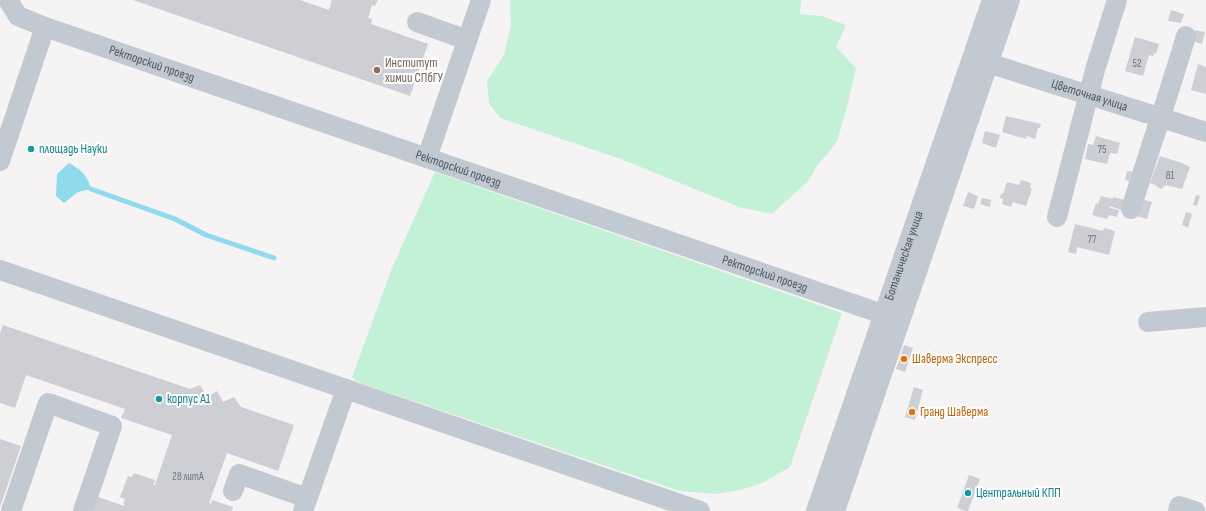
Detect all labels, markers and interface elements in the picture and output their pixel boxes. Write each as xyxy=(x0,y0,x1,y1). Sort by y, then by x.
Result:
street label: Ректорский проезд xyxy=(107,42,197,86)
place label: Институт химии СПбГУ xyxy=(385,55,444,86)
house number: 52 xyxy=(1133,57,1142,70)
marker: Институт химии СПбГУ xyxy=(372,65,382,75)
street label: Цветочная улица xyxy=(1049,76,1130,115)
place label: площадь Науки xyxy=(39,141,107,157)
house number: 75 xyxy=(1098,143,1106,156)
marker: площадь Науки xyxy=(26,144,36,154)
street label: Ректорский проезд xyxy=(413,147,503,191)
house number: 81 xyxy=(1166,169,1174,182)
street label: Ботаническая улица xyxy=(881,209,927,303)
house number: 77 xyxy=(1088,233,1097,246)
street label: Ректорский проезд xyxy=(720,252,810,296)
place label: Шаверма Экспресс xyxy=(912,351,998,367)
marker: Шаверма Экспресс xyxy=(899,354,909,364)
place label: корпус А1 xyxy=(167,391,211,407)
marker: корпус А1 xyxy=(154,394,164,404)
place label: Гранд Шаверма xyxy=(920,404,988,420)
marker: Гранд Шаверма xyxy=(907,407,917,417)
house number: 28 литА xyxy=(172,470,204,483)
place label: Центральный КПП xyxy=(976,485,1061,501)
marker: Центральный КПП xyxy=(963,488,973,498)

